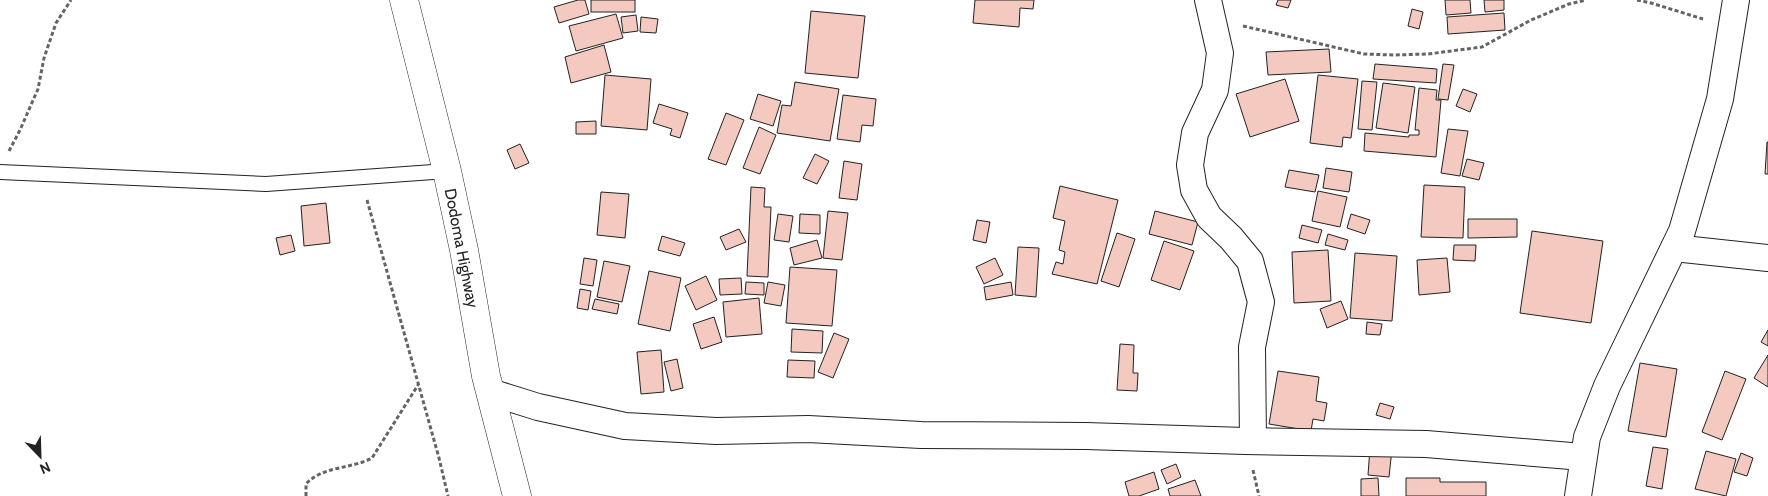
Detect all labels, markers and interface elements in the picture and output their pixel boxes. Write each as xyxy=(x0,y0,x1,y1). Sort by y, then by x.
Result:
street label: Dodoma Highway xyxy=(441,187,482,309)
north arrow xyxy=(15,431,65,481)
text: N xyxy=(37,458,53,478)

